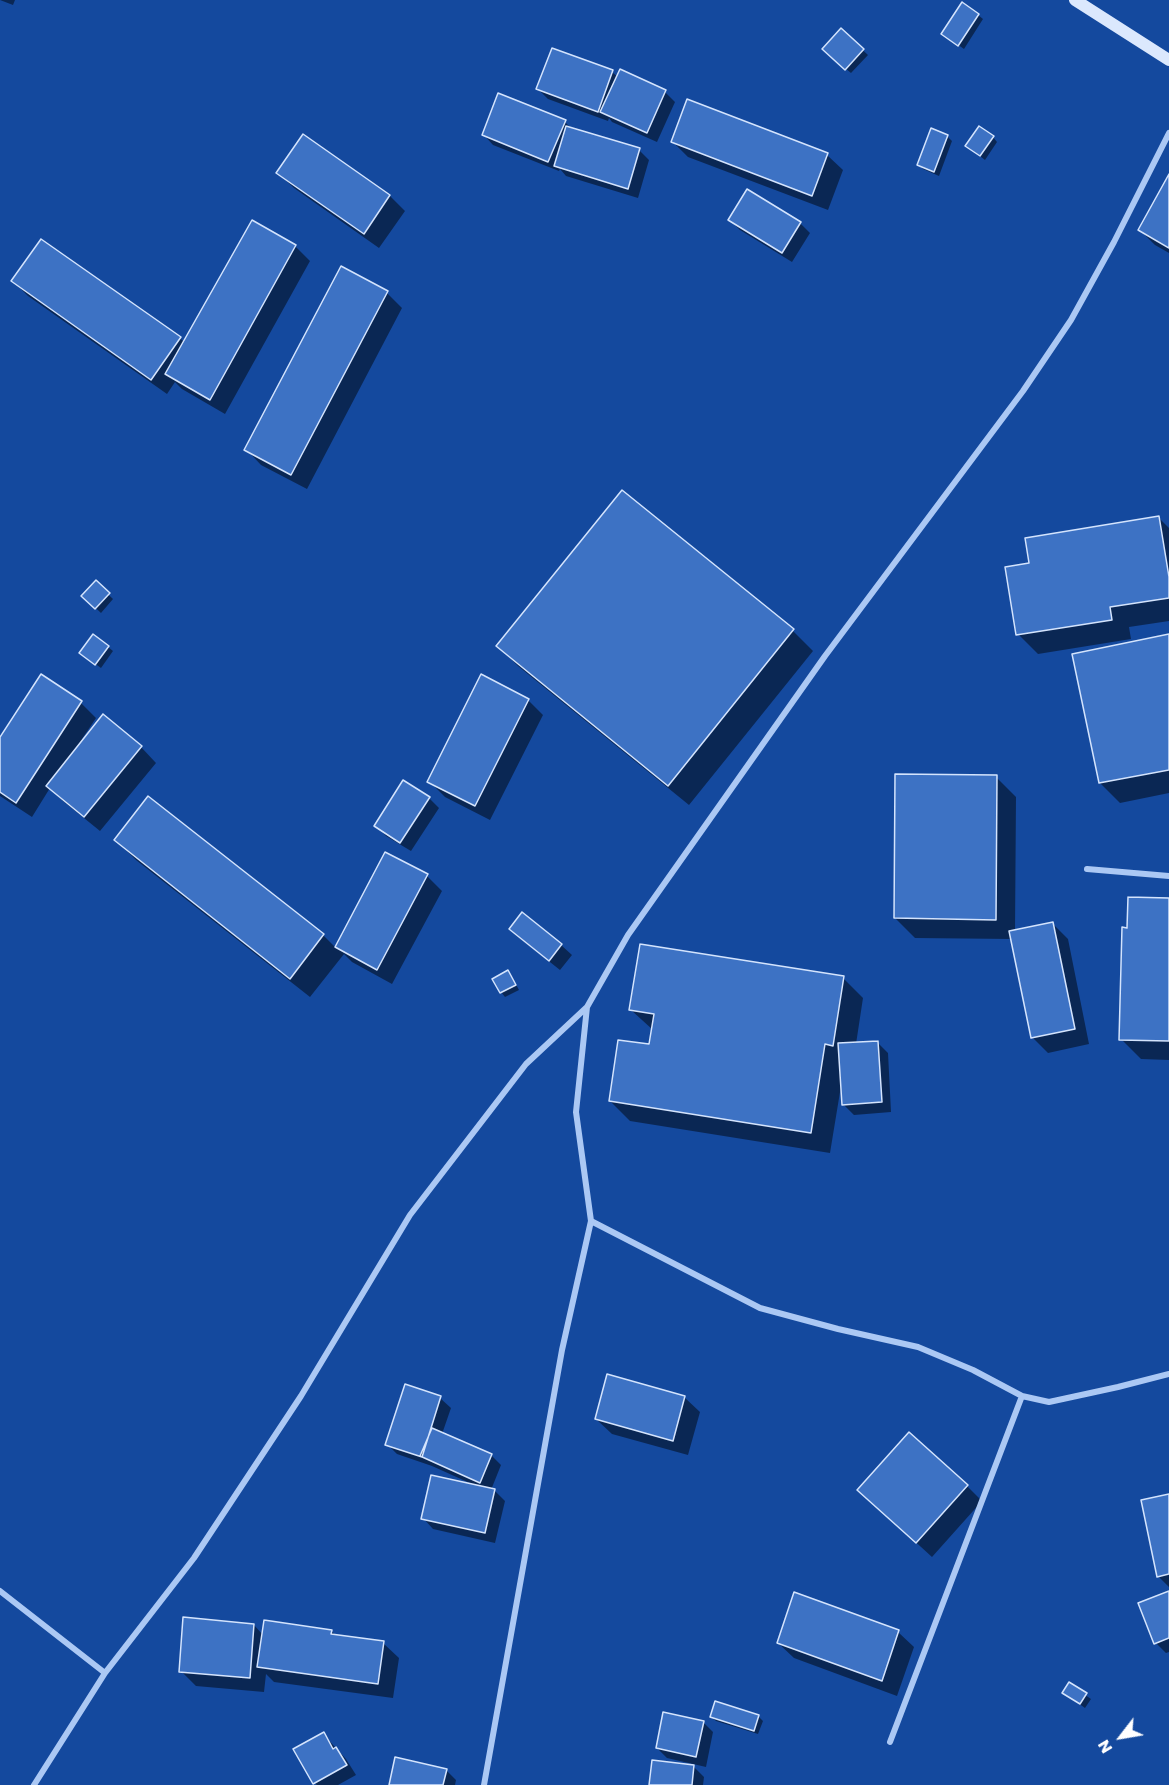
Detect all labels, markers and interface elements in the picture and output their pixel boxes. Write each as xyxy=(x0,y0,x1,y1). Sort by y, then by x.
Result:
north arrow xyxy=(1091,1707,1151,1767)
text: N xyxy=(1092,1735,1118,1758)

